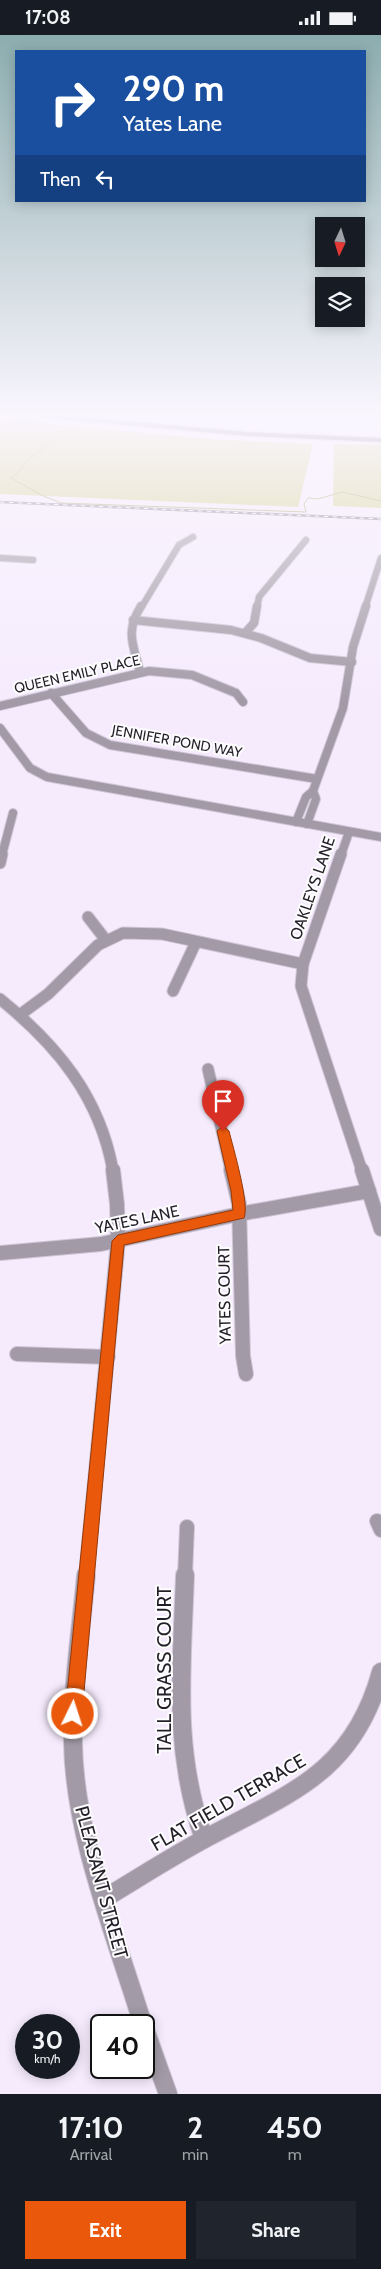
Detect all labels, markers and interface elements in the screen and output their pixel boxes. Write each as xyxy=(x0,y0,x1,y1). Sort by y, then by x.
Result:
text: 17:08 xyxy=(25,6,71,29)
text: 290 m xyxy=(123,67,224,110)
icon: right xyxy=(40,70,105,135)
text: Yates Lane xyxy=(123,110,222,137)
icon: left xyxy=(91,165,119,193)
text: Then xyxy=(40,168,81,191)
north arrow xyxy=(315,217,365,267)
map controls xyxy=(315,217,365,327)
button: layers xyxy=(315,277,365,327)
street label: QUEEN EMILY PLACE xyxy=(12,651,142,697)
street label: JENNIFER POND WAY xyxy=(110,721,244,761)
street label: OAKLEYS LANE xyxy=(286,834,339,942)
pin xyxy=(202,1080,244,1131)
icon: arrive xyxy=(209,1087,237,1115)
street label: YATES LANE xyxy=(92,1201,181,1238)
street label: YATES COURT xyxy=(214,1245,235,1346)
street label: TALL GRASS COURT xyxy=(153,1586,176,1754)
position arrow xyxy=(46,1687,98,1739)
street label: FLAT FIELD TERRACE xyxy=(147,1749,310,1856)
street label: PLEASANT STREET xyxy=(70,1803,133,1961)
speed limit sign: 40 xyxy=(90,2014,155,2079)
text: 30 xyxy=(32,2025,63,2055)
text: km/h xyxy=(34,2051,61,2066)
text: 17:10 xyxy=(58,2109,124,2146)
text: 2 xyxy=(187,2109,203,2146)
text: 450 xyxy=(267,2109,323,2146)
text: Arrival xyxy=(70,2145,112,2164)
text: min xyxy=(182,2145,208,2164)
text: m xyxy=(288,2145,302,2164)
button: Exit xyxy=(25,2201,186,2259)
button: Share xyxy=(196,2201,356,2259)

